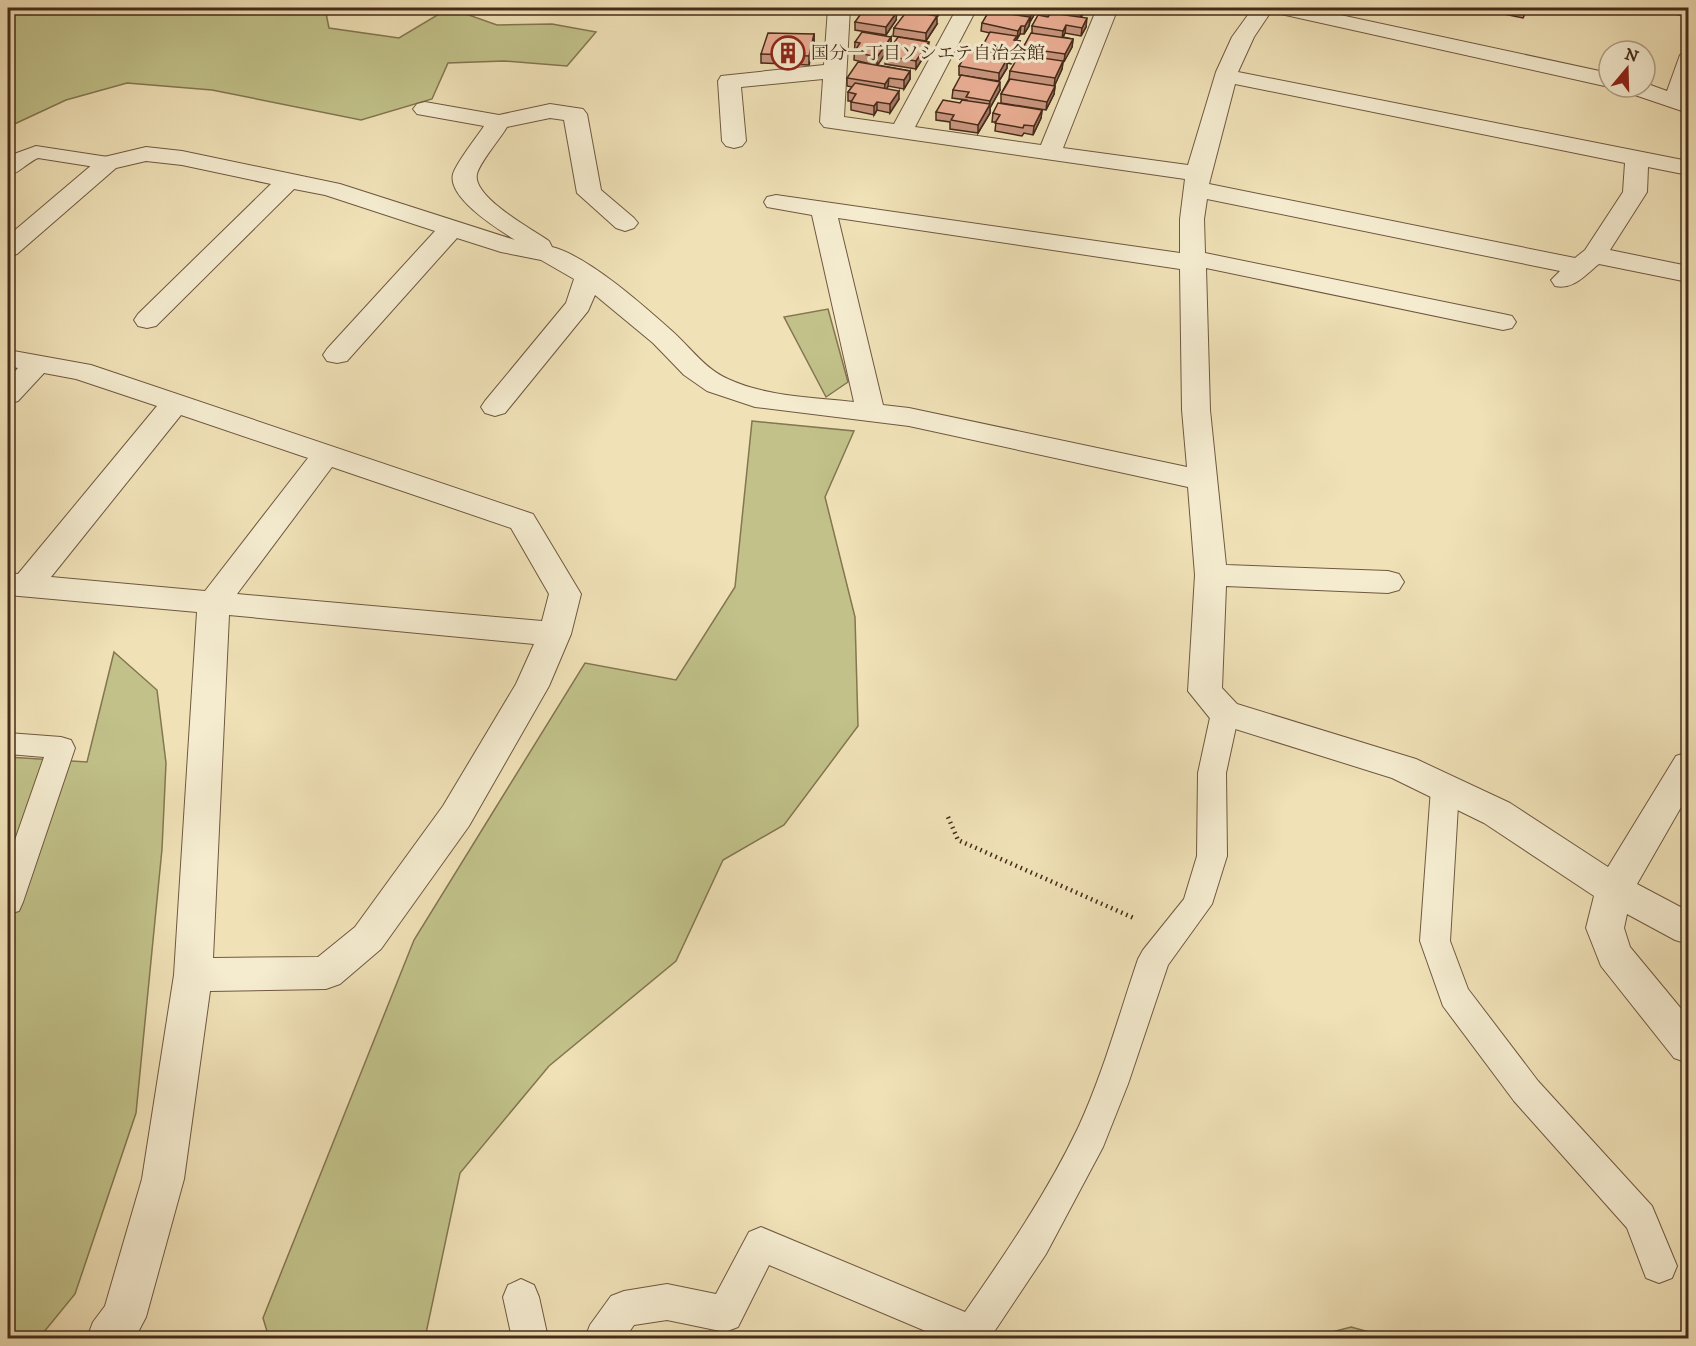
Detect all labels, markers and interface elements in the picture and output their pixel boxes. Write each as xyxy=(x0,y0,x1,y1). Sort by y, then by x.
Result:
building icon: 国分一丁目ソシエテ自治会館 xyxy=(770,35,806,71)
north arrow xyxy=(1597,39,1657,99)
place label: 国分一丁目ソシエテ自治会館 xyxy=(811,43,1045,65)
text: N xyxy=(1622,44,1641,67)

